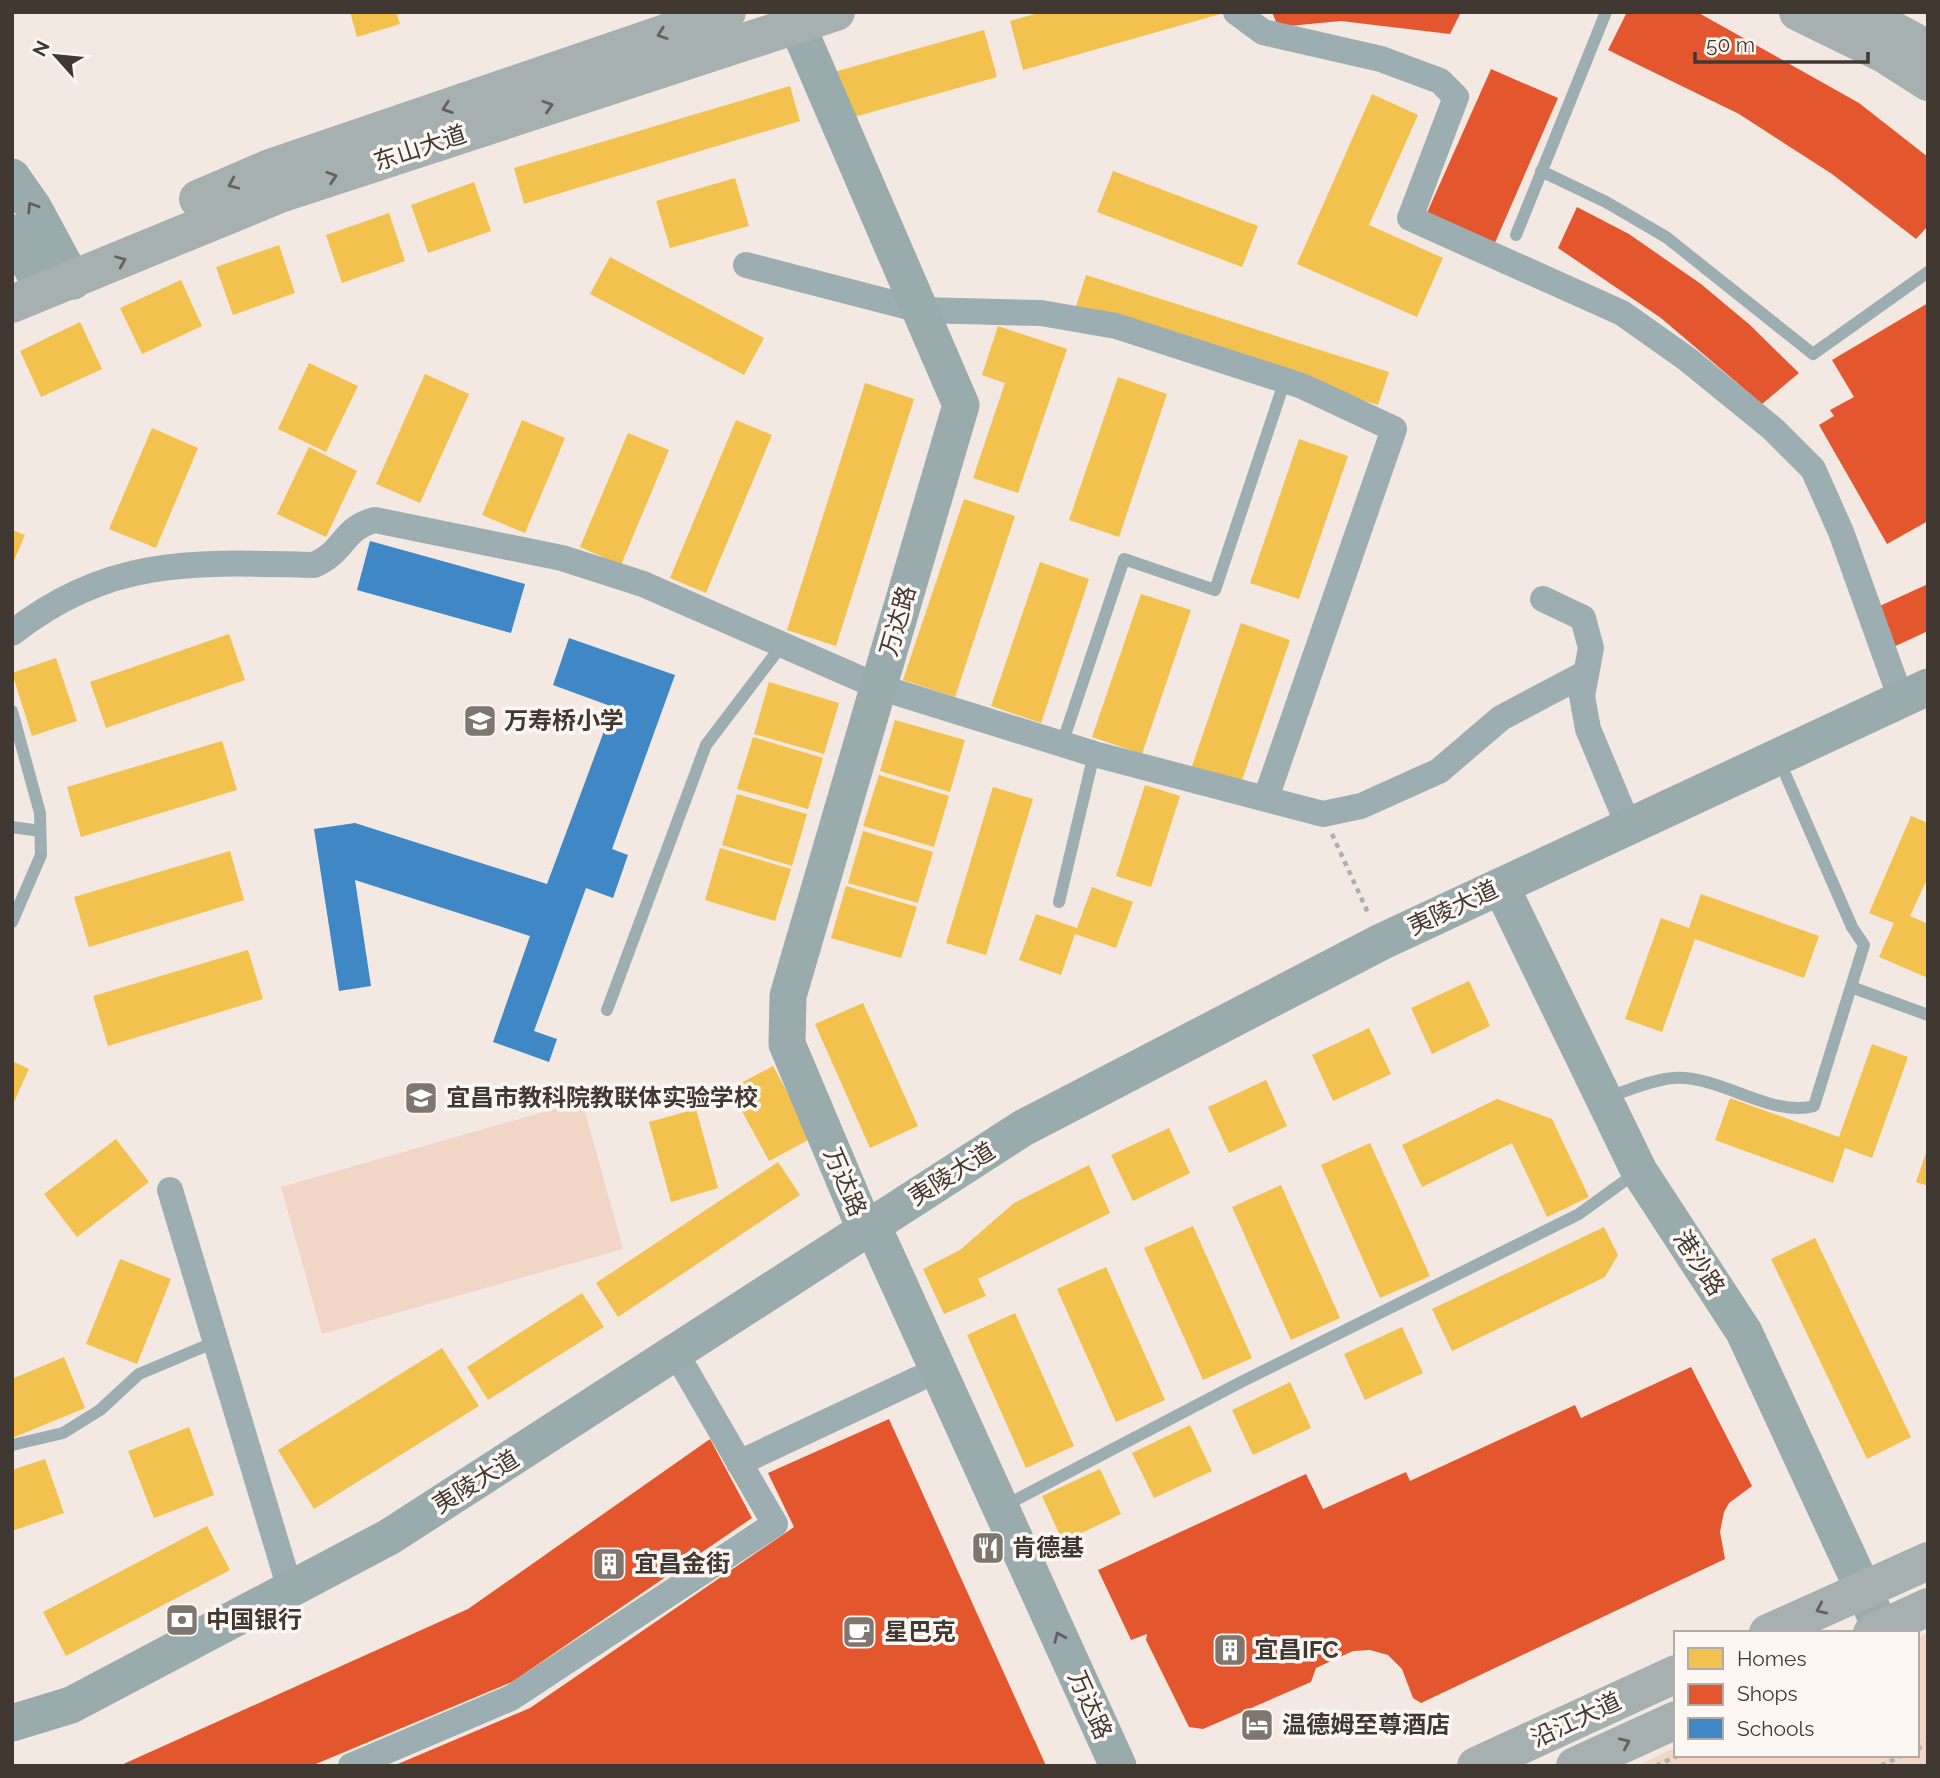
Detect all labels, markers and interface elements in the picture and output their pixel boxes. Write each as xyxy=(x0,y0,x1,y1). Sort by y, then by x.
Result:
north arrow xyxy=(21,21,91,91)
scale bar xyxy=(1695,21,1868,65)
one-way arrow xyxy=(656,26,669,40)
text: 50 m xyxy=(1706,32,1755,57)
text: N xyxy=(28,37,54,60)
one-way arrow xyxy=(441,100,453,114)
one-way arrow xyxy=(542,100,554,114)
street label: 东山大道 xyxy=(370,119,470,176)
one-way arrow xyxy=(326,170,338,185)
one-way arrow xyxy=(227,176,239,190)
one-way arrow xyxy=(27,201,40,214)
one-way arrow xyxy=(114,255,126,269)
street label: 万达路 xyxy=(874,582,921,659)
school or university icon: 万寿桥小学 xyxy=(461,702,499,740)
place label: 万寿桥小学 xyxy=(504,706,624,735)
street label: 夷陵大道 xyxy=(1403,874,1502,941)
school or university icon: 宜昌市教科院教联体实验学校 xyxy=(402,1079,440,1117)
place label: 宜昌市教科院教联体实验学校 xyxy=(446,1083,758,1112)
street label: 夷陵大道 xyxy=(903,1136,1000,1211)
street label: 万达路 xyxy=(818,1143,873,1221)
street label: 港沙路 xyxy=(1668,1225,1731,1301)
street label: 夷陵大道 xyxy=(427,1444,524,1519)
restaurant icon: 肯德基 xyxy=(969,1529,1007,1567)
place label: 肯德基 xyxy=(1012,1533,1084,1562)
building icon: 宜昌金街 xyxy=(590,1545,628,1583)
place label: 宜昌金街 xyxy=(634,1549,730,1578)
bank icon: 中国银行 xyxy=(163,1601,201,1639)
one-way arrow xyxy=(1816,1601,1828,1615)
place label: 中国银行 xyxy=(206,1605,302,1634)
cafe icon: 星巴克 xyxy=(840,1613,878,1651)
place label: 星巴克 xyxy=(884,1617,956,1646)
building icon: 宜昌IFC xyxy=(1211,1631,1249,1669)
legend xyxy=(1674,1631,1919,1757)
one-way arrow xyxy=(1053,1632,1067,1644)
place label: 宜昌IFC xyxy=(1254,1635,1339,1664)
text: Homes xyxy=(1737,1646,1807,1671)
street label: 万达路 xyxy=(1063,1666,1118,1744)
text: Shops xyxy=(1737,1681,1798,1706)
street label: 沿江大道 xyxy=(1526,1686,1625,1753)
hotel icon: 温德姆至尊酒店 xyxy=(1238,1706,1276,1744)
place label: 温德姆至尊酒店 xyxy=(1282,1710,1450,1739)
text: Schools xyxy=(1737,1716,1814,1741)
one-way arrow xyxy=(1618,1737,1631,1751)

